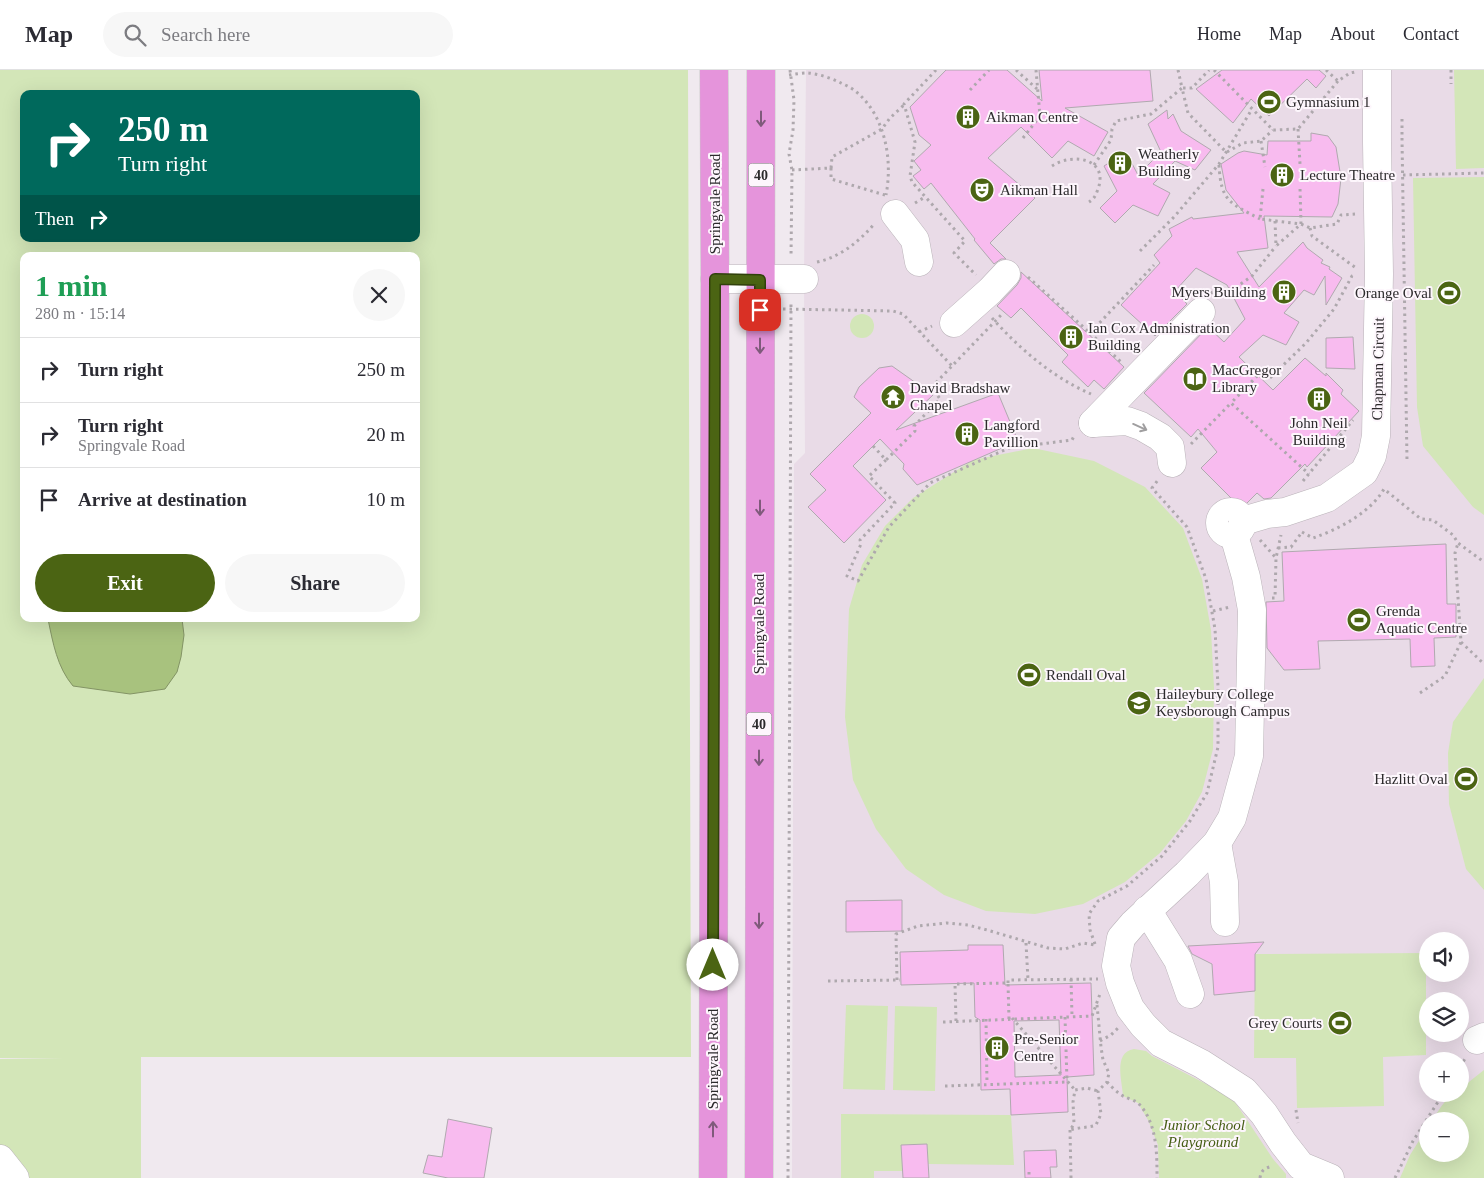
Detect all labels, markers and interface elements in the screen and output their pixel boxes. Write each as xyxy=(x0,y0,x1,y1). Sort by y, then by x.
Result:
search box xyxy=(103,12,453,57)
text: Map xyxy=(25,21,73,47)
icon: search xyxy=(121,21,149,49)
text: Search here xyxy=(161,24,250,45)
text: Home xyxy=(1197,24,1241,44)
text: Map xyxy=(1269,24,1302,44)
text: About xyxy=(1330,24,1375,44)
text: Contact xyxy=(1403,24,1459,44)
sports icon: Gymnasium 1 xyxy=(1256,89,1282,115)
place label: Gymnasium 1 xyxy=(1286,94,1371,110)
building icon: Aikman Centre xyxy=(955,104,981,130)
place label: Aikman Centre xyxy=(986,109,1078,125)
icon: right xyxy=(35,110,100,175)
text: 250 m xyxy=(118,110,208,149)
one-way arrow xyxy=(756,110,766,126)
place label: Weatherly Building xyxy=(1138,146,1200,179)
building icon: Weatherly Building xyxy=(1107,150,1133,176)
text: Turn right xyxy=(118,151,207,176)
street label: Springvale Road xyxy=(707,153,723,254)
building icon: Lecture Theatre xyxy=(1269,162,1295,188)
road number: 40 xyxy=(748,164,774,186)
place label: Lecture Theatre xyxy=(1300,167,1395,183)
theatre icon: Aikman Hall xyxy=(969,177,995,203)
place label: Aikman Hall xyxy=(1000,182,1078,198)
icon: right xyxy=(84,205,112,233)
text: Then xyxy=(35,208,74,229)
text: 1 min xyxy=(35,269,108,302)
button: close xyxy=(353,269,405,321)
building icon: Myers Building xyxy=(1271,279,1297,305)
sports icon: Orange Oval xyxy=(1436,280,1462,306)
place label: Myers Building xyxy=(1171,284,1266,300)
place label: Orange Oval xyxy=(1355,285,1432,301)
pin xyxy=(739,289,781,331)
icon: arrive xyxy=(746,296,774,324)
text: 280 m · 15:14 xyxy=(35,305,125,322)
street label: Chapman Circuit xyxy=(1369,317,1387,421)
place label: Ian Cox Administration Building xyxy=(1088,320,1230,353)
building icon: Ian Cox Administration Building xyxy=(1058,324,1084,350)
one-way arrow xyxy=(755,337,765,353)
icon: right xyxy=(35,356,63,384)
text: Turn right xyxy=(78,359,163,380)
text: 250 m xyxy=(357,359,405,380)
place label: MacGregor Library xyxy=(1212,362,1281,395)
library icon: MacGregor Library xyxy=(1182,366,1208,392)
place label: David Bradshaw Chapel xyxy=(910,380,1011,413)
temple icon: David Bradshaw Chapel xyxy=(880,384,906,410)
building icon: John Neil Building xyxy=(1306,386,1332,412)
text: Turn right xyxy=(78,415,163,436)
place label: John Neil Building xyxy=(1290,415,1348,448)
place label: Langford Pavillion xyxy=(984,417,1040,450)
icon: right xyxy=(35,421,63,449)
building icon: Langford Pavillion xyxy=(954,421,980,447)
one-way arrow xyxy=(1132,423,1147,432)
text: 20 m xyxy=(366,424,405,445)
text: Springvale Road xyxy=(78,437,185,454)
icon: arrive xyxy=(35,486,63,514)
text: Arrive at destination xyxy=(78,489,247,510)
text: 10 m xyxy=(366,489,405,510)
one-way arrow xyxy=(755,500,765,516)
button: Exit xyxy=(35,554,215,612)
button: Share xyxy=(225,554,405,612)
street label: Springvale Road xyxy=(751,573,767,674)
place label: Grenda Aquatic Centre xyxy=(1376,603,1468,636)
sports icon: Grenda Aquatic Centre xyxy=(1346,607,1372,633)
sports icon: Rendall Oval xyxy=(1016,662,1042,688)
place label: Rendall Oval xyxy=(1046,667,1126,683)
place label: Haileybury College Keysborough Campus xyxy=(1156,686,1290,719)
school or university icon: Haileybury College Keysborough Campus xyxy=(1126,690,1152,716)
road number: 40 xyxy=(746,712,772,736)
one-way arrow xyxy=(754,750,764,766)
sports icon: Hazlitt Oval xyxy=(1453,766,1479,792)
place label: Hazlitt Oval xyxy=(1374,771,1448,787)
one-way arrow xyxy=(754,912,764,928)
map controls xyxy=(1419,932,1469,1162)
button: sound xyxy=(1419,932,1469,982)
position arrow xyxy=(686,938,738,990)
button: layers xyxy=(1419,992,1469,1042)
street label: Springvale Road xyxy=(705,1008,721,1109)
sports icon: Grey Courts xyxy=(1327,1010,1353,1036)
place label: Grey Courts xyxy=(1248,1015,1322,1031)
place label: Pre-Senior Centre xyxy=(1014,1031,1078,1064)
building icon: Pre-Senior Centre xyxy=(984,1035,1010,1061)
button: + xyxy=(1419,1052,1469,1102)
button: − xyxy=(1419,1112,1469,1162)
park label: Junior School Playground xyxy=(1161,1117,1245,1150)
one-way arrow xyxy=(708,1122,718,1138)

